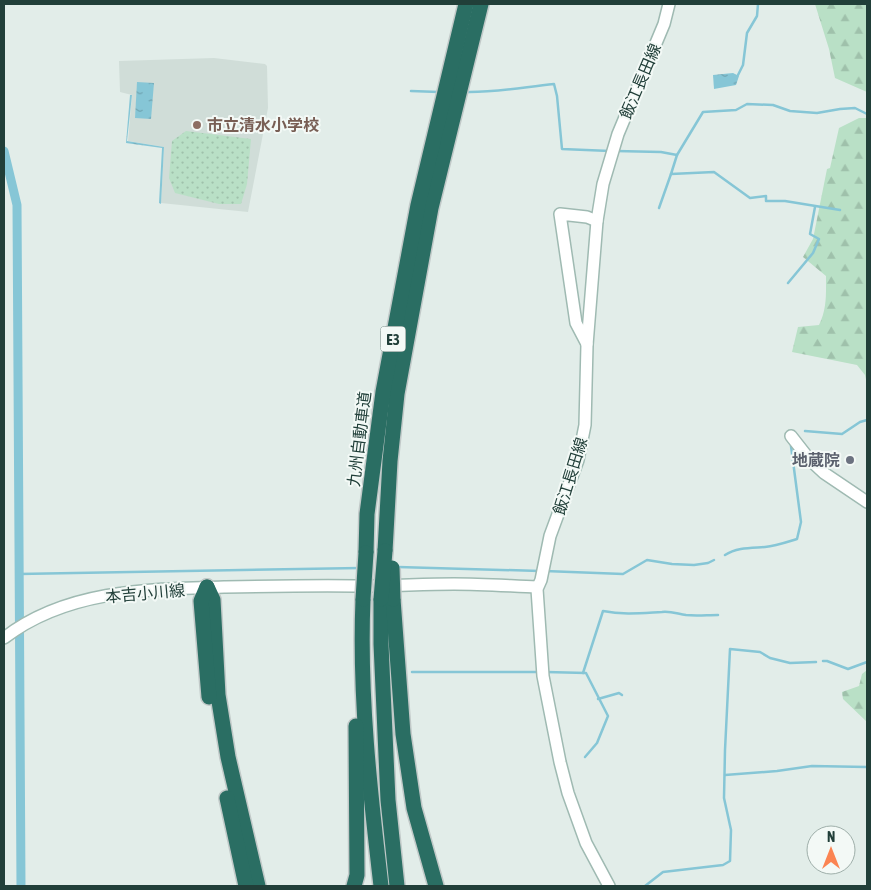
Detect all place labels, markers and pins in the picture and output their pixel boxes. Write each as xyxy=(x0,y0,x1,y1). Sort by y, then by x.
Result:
place label: 市立清水小学校 xyxy=(207,116,319,134)
marker: 市立清水小学校 xyxy=(191,119,203,131)
place label: 地蔵院 xyxy=(792,451,840,469)
marker: 地蔵院 xyxy=(844,454,856,466)

